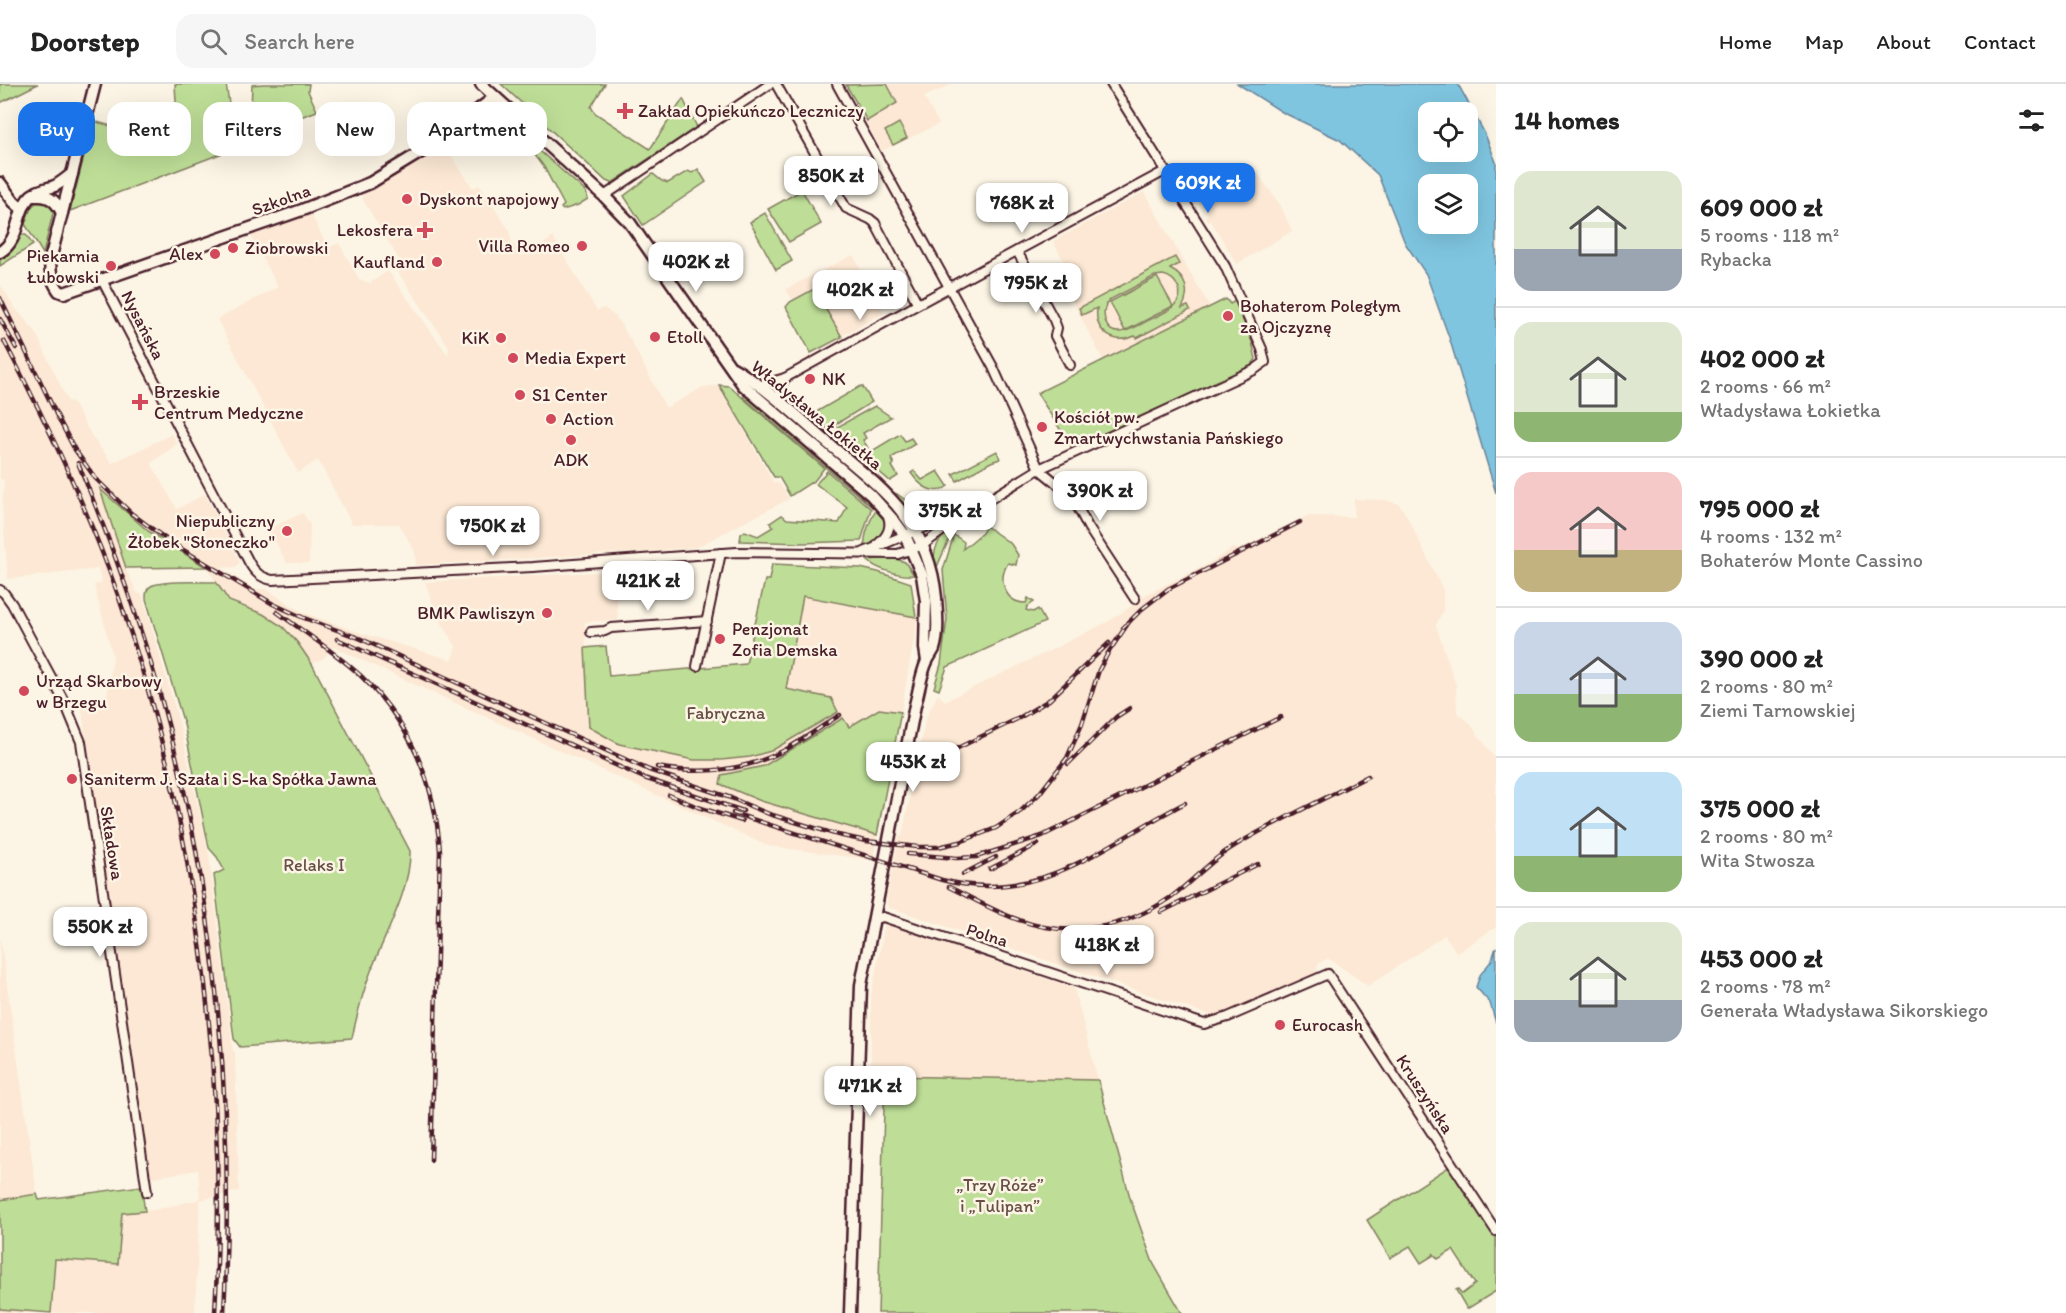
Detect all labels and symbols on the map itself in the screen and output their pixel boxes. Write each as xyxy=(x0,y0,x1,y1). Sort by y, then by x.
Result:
place label: Zakład Opiekuńczo Leczniczy xyxy=(638,100,864,122)
marker: Zakład Opiekuńczo Leczniczy xyxy=(616,102,634,120)
pin: 850K zł xyxy=(776,156,886,207)
pin: 609K zł xyxy=(1153,163,1263,214)
street label: Szkolna xyxy=(249,179,314,221)
pin: 768K zł xyxy=(967,183,1077,234)
place label: Dyskont napojowy xyxy=(419,188,559,210)
marker: Dyskont napojowy xyxy=(400,192,414,206)
place label: Lekosfera xyxy=(337,219,414,241)
marker: Lekosfera xyxy=(418,223,432,237)
place label: Villa Romeo xyxy=(479,235,570,257)
place label: Ziobrowski xyxy=(245,237,328,259)
marker: Villa Romeo xyxy=(575,239,589,253)
marker: Ziobrowski xyxy=(226,241,240,255)
pin: 402K zł xyxy=(641,242,751,293)
place label: Alex xyxy=(169,243,203,265)
place label: Piekarnia Łubowski xyxy=(26,245,99,288)
marker: Alex xyxy=(208,247,222,261)
place label: Kaufland xyxy=(353,251,425,273)
marker: Kaufland xyxy=(430,255,444,269)
marker: Piekarnia Łubowski xyxy=(104,259,118,273)
pin: 795K zł xyxy=(981,263,1091,314)
pin: 402K zł xyxy=(805,270,915,321)
street label: Nysańska xyxy=(116,287,170,363)
place label: Bohaterom Poległym za Ojczyznę xyxy=(1240,295,1401,338)
marker: Bohaterom Poległym za Ojczyznę xyxy=(1221,309,1235,323)
place label: Etoll xyxy=(667,326,703,348)
place label: KiK xyxy=(462,327,489,349)
marker: Etoll xyxy=(648,330,662,344)
marker: KiK xyxy=(494,331,508,345)
place label: Media Expert xyxy=(525,347,626,369)
marker: Media Expert xyxy=(506,351,520,365)
street label: Władysława Łokietka xyxy=(747,355,888,475)
place label: NK xyxy=(822,368,845,390)
marker: NK xyxy=(803,372,817,386)
place label: Brzeskie Centrum Medyczne xyxy=(154,381,304,424)
place label: S1 Center xyxy=(532,384,608,406)
marker: S1 Center xyxy=(513,388,527,402)
marker: Brzeskie Centrum Medyczne xyxy=(131,393,149,411)
place label: Kościół pw. Zmartwychwstania Pańskiego xyxy=(1054,406,1283,449)
place label: Action xyxy=(563,408,614,430)
marker: Action xyxy=(544,412,558,426)
marker: Kościół pw. Zmartwychwstania Pańskiego xyxy=(1035,420,1049,434)
marker: ADK xyxy=(564,433,578,447)
place label: ADK xyxy=(554,449,588,471)
pin: 390K zł xyxy=(1045,471,1155,522)
pin: 375K zł xyxy=(895,491,1005,542)
pin: 750K zł xyxy=(438,506,548,557)
place label: Niepubliczny Żłobek "Słoneczko" xyxy=(128,510,276,553)
marker: Niepubliczny Żłobek "Słoneczko" xyxy=(280,524,294,538)
pin: 421K zł xyxy=(593,561,703,612)
place label: BMK Pawliszyn xyxy=(417,602,535,624)
marker: BMK Pawliszyn xyxy=(540,606,554,620)
place label: Penzjonat Zofia Demska xyxy=(732,618,838,661)
marker: Penzjonat Zofia Demska xyxy=(713,632,727,646)
place label: Urząd Skarbowy w Brzegu xyxy=(36,670,162,713)
marker: Urząd Skarbowy w Brzegu xyxy=(17,684,31,698)
park label: Fabryczna xyxy=(687,702,766,724)
pin: 453K zł xyxy=(858,742,968,793)
place label: Saniterm J. Szała i S-ka Spółka Jawna xyxy=(84,768,377,790)
marker: Saniterm J. Szała i S-ka Spółka Jawna xyxy=(65,772,79,786)
street label: Składowa xyxy=(95,805,129,882)
park label: Relaks I xyxy=(283,854,345,876)
pin: 550K zł xyxy=(45,907,155,958)
street label: Polna xyxy=(963,918,1011,952)
pin: 418K zł xyxy=(1052,925,1162,976)
place label: Eurocash xyxy=(1292,1014,1364,1036)
marker: Eurocash xyxy=(1273,1018,1287,1032)
street label: Kruszyńska xyxy=(1391,1050,1459,1138)
pin: 471K zł xyxy=(815,1066,925,1117)
park label: „Trzy Róże” i „Tulipan” xyxy=(956,1174,1044,1217)

